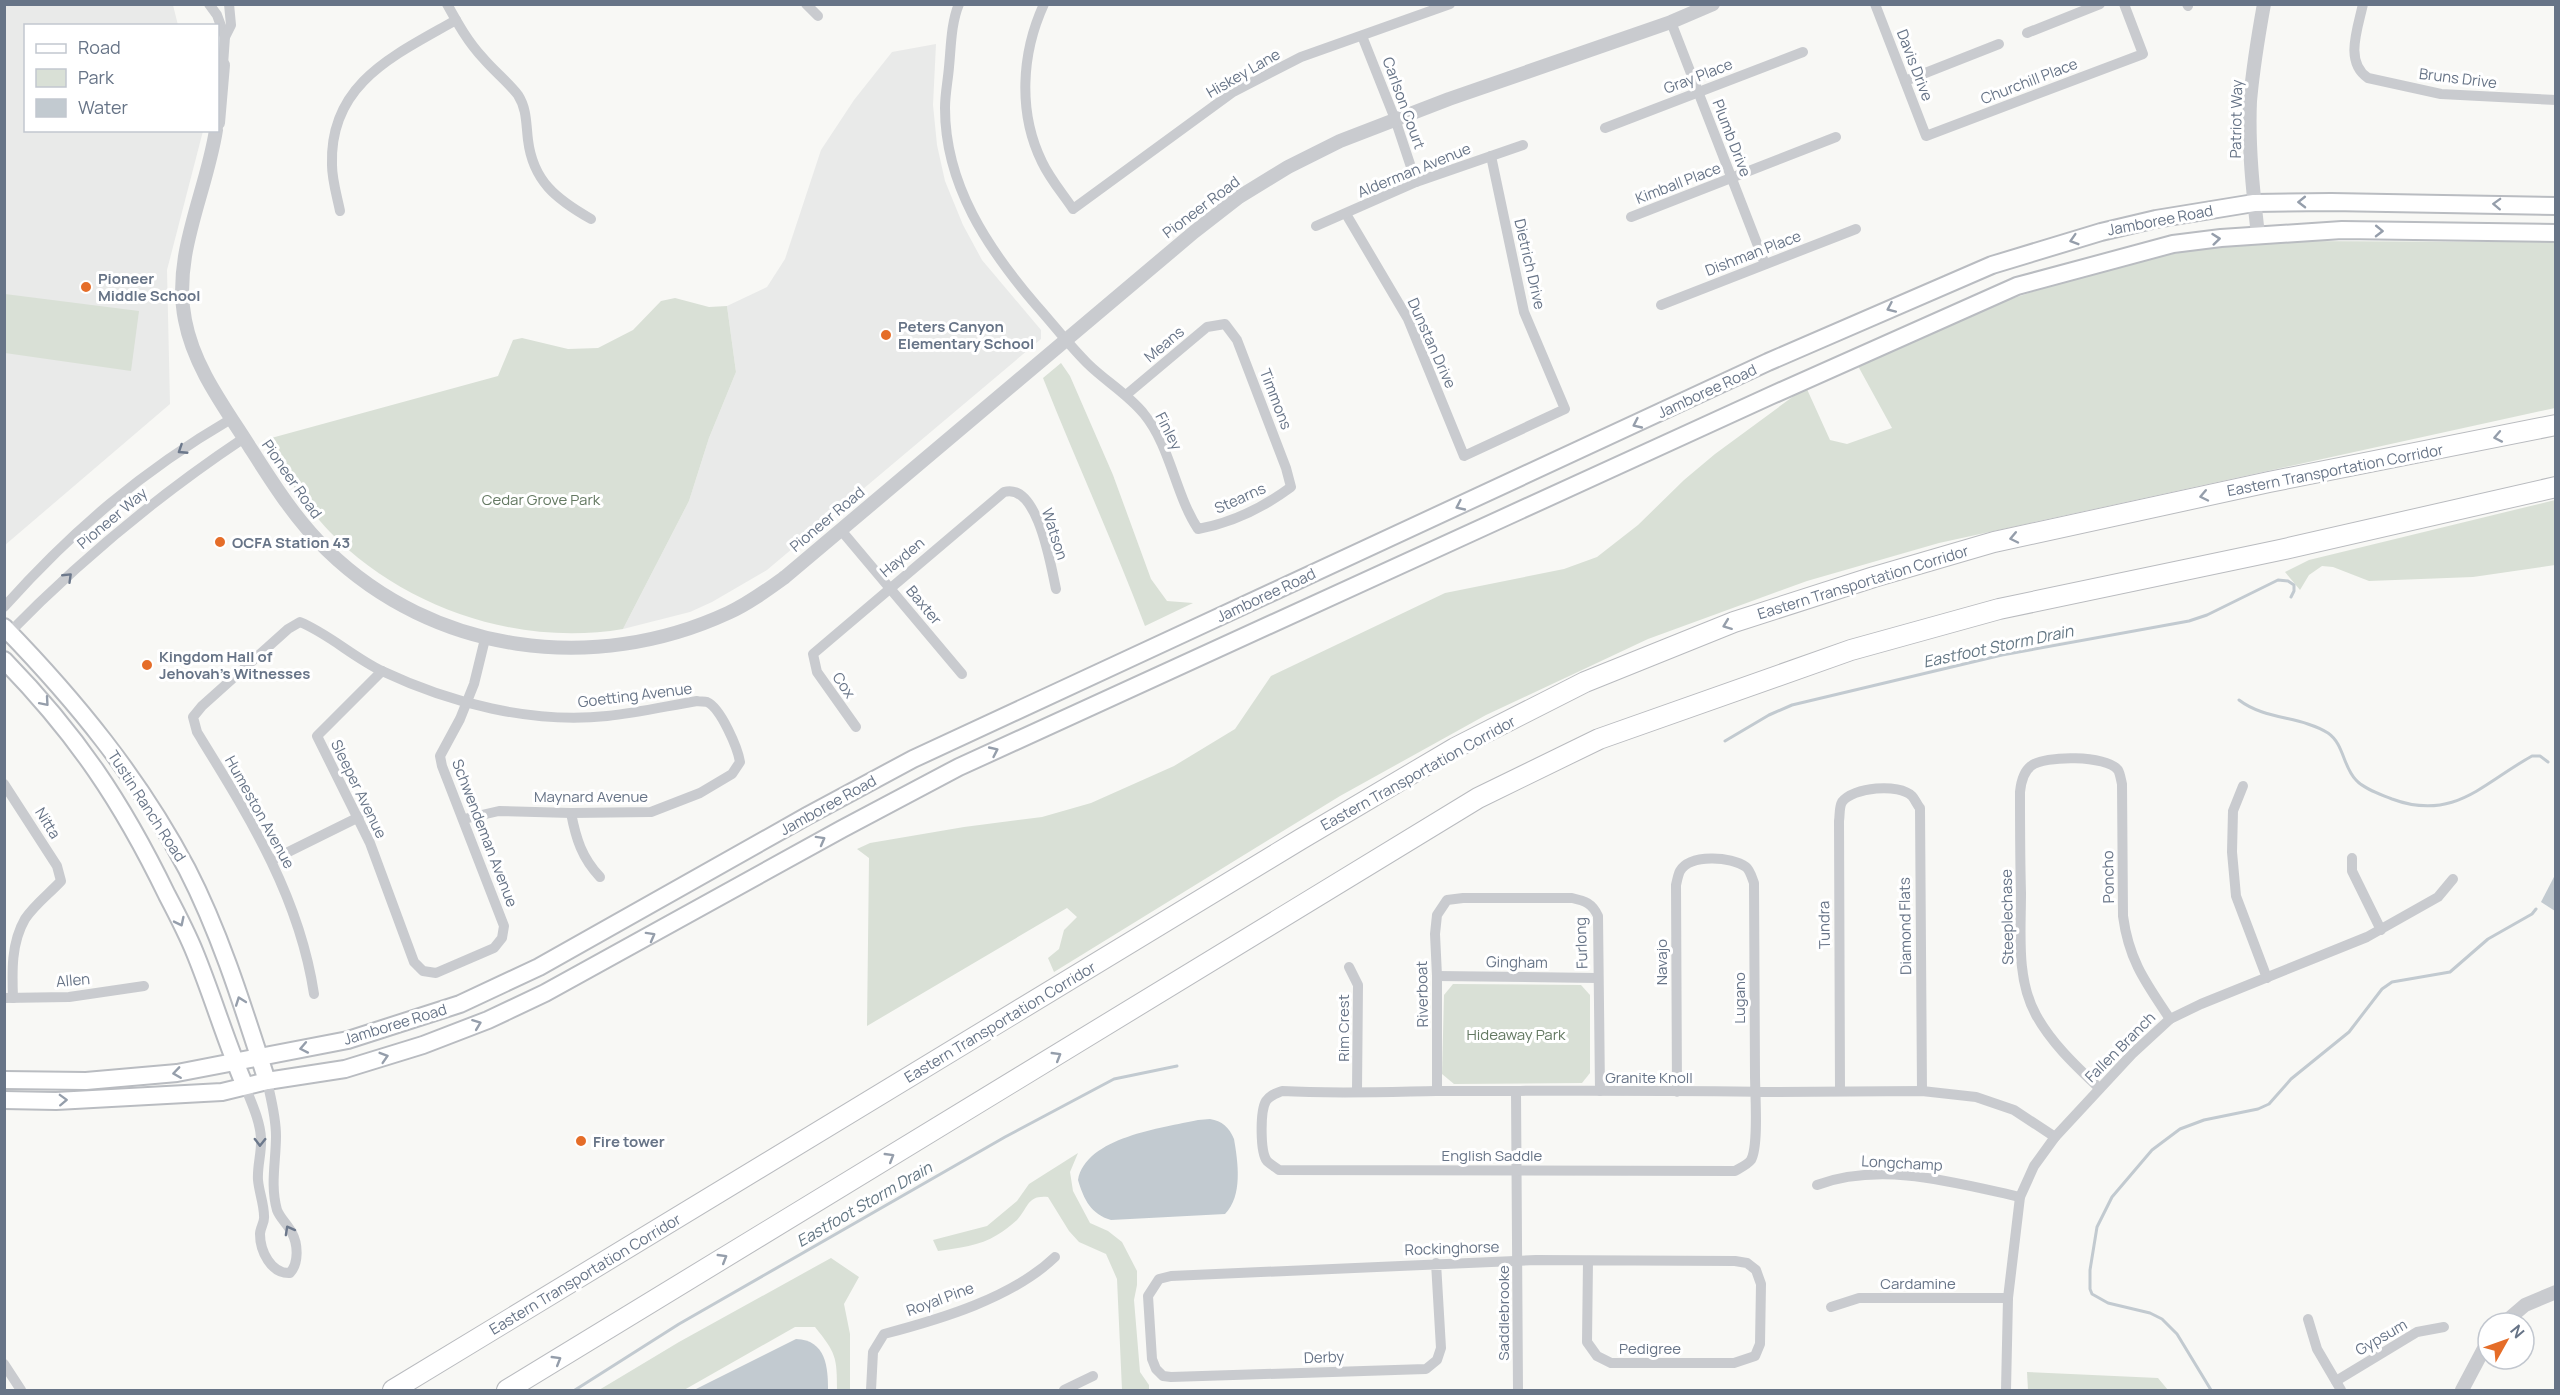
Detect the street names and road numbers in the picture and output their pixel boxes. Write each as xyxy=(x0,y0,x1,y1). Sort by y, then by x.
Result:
street label: Davis Drive xyxy=(1892,26,1938,104)
street label: Hiskey Lane xyxy=(1202,43,1284,103)
street label: Gray Place xyxy=(1661,53,1736,99)
street label: Churchill Place xyxy=(1977,53,2081,109)
street label: Carlson Court xyxy=(1378,54,1430,152)
street label: Bruns Drive xyxy=(2418,63,2498,93)
street label: Patriot Way xyxy=(2225,79,2247,159)
street label: Plumb Drive xyxy=(1708,96,1756,180)
street label: Alderman Avenue xyxy=(1354,138,1474,202)
street label: Kimball Place xyxy=(1632,157,1724,209)
street label: Pioneer Road xyxy=(1158,171,1244,243)
street label: Jamboree Road xyxy=(2105,199,2215,241)
street label: Dietrich Drive xyxy=(1509,217,1551,312)
street label: Dishman Place xyxy=(1702,225,1804,281)
street label: Dunstan Drive xyxy=(1403,294,1461,392)
street label: Means xyxy=(1140,321,1189,367)
street label: Jamboree Road xyxy=(1654,359,1760,423)
street label: Timmons xyxy=(1255,366,1297,433)
street label: Finley xyxy=(1151,408,1187,454)
street label: Pioneer Road xyxy=(257,435,327,523)
street label: Eastern Transportation Corridor xyxy=(2225,439,2445,501)
street label: Stearns xyxy=(1211,477,1269,519)
street label: Pioneer Road xyxy=(785,481,869,557)
street label: Pioneer Way xyxy=(73,482,152,553)
street label: Watson xyxy=(1037,505,1073,563)
street label: Hayden xyxy=(875,532,929,582)
street label: Eastern Transportation Corridor xyxy=(1755,540,1972,624)
street label: Jamboree Road xyxy=(1213,563,1319,627)
street label: Baxter xyxy=(901,581,947,630)
street label: Cox xyxy=(828,668,860,702)
street label: Goetting Avenue xyxy=(577,678,694,712)
street label: Eastern Transportation Corridor xyxy=(1317,710,1520,835)
street label: Sleeper Avenue xyxy=(326,736,392,842)
street label: Tustin Ranch Road xyxy=(103,746,191,866)
street label: Humeston Avenue xyxy=(220,752,300,873)
street label: Schwendeman Avenue xyxy=(447,756,523,910)
street label: Jamboree Road xyxy=(776,770,880,840)
street label: Maynard Avenue xyxy=(534,786,648,807)
street label: Nitta xyxy=(30,803,66,843)
street label: Poncho xyxy=(2097,850,2119,904)
street label: Steeplechase xyxy=(1996,869,2018,965)
street label: Diamond Flats xyxy=(1894,877,1916,975)
street label: Tundra xyxy=(1813,901,1835,949)
street label: Furlong xyxy=(1570,917,1592,969)
street label: Navajo xyxy=(1651,939,1672,985)
street label: Gingham xyxy=(1486,951,1548,973)
street label: Eastern Transportation Corridor xyxy=(900,956,1100,1088)
street label: Riverboat xyxy=(1411,961,1433,1027)
street label: Allen xyxy=(55,968,91,992)
street label: Lugano xyxy=(1729,972,1750,1024)
street label: Rim Crest xyxy=(1333,994,1354,1062)
street label: Jamboree Road xyxy=(341,998,449,1050)
street label: Fallen Branch xyxy=(2080,1007,2160,1087)
street label: Granite Knoll xyxy=(1605,1067,1693,1088)
street label: English Saddle xyxy=(1442,1145,1543,1166)
street label: Longchamp xyxy=(1861,1150,1943,1176)
street label: Eastern Transportation Corridor xyxy=(485,1208,685,1340)
street label: Rockinghorse xyxy=(1404,1236,1500,1260)
street label: Saddlebrooke xyxy=(1493,1265,1514,1361)
street label: Cardamine xyxy=(1880,1273,1956,1294)
street label: Royal Pine xyxy=(903,1277,977,1321)
street label: Gypsum xyxy=(2351,1314,2411,1360)
street label: Pedigree xyxy=(1619,1338,1681,1359)
street label: Derby xyxy=(1303,1346,1345,1368)

